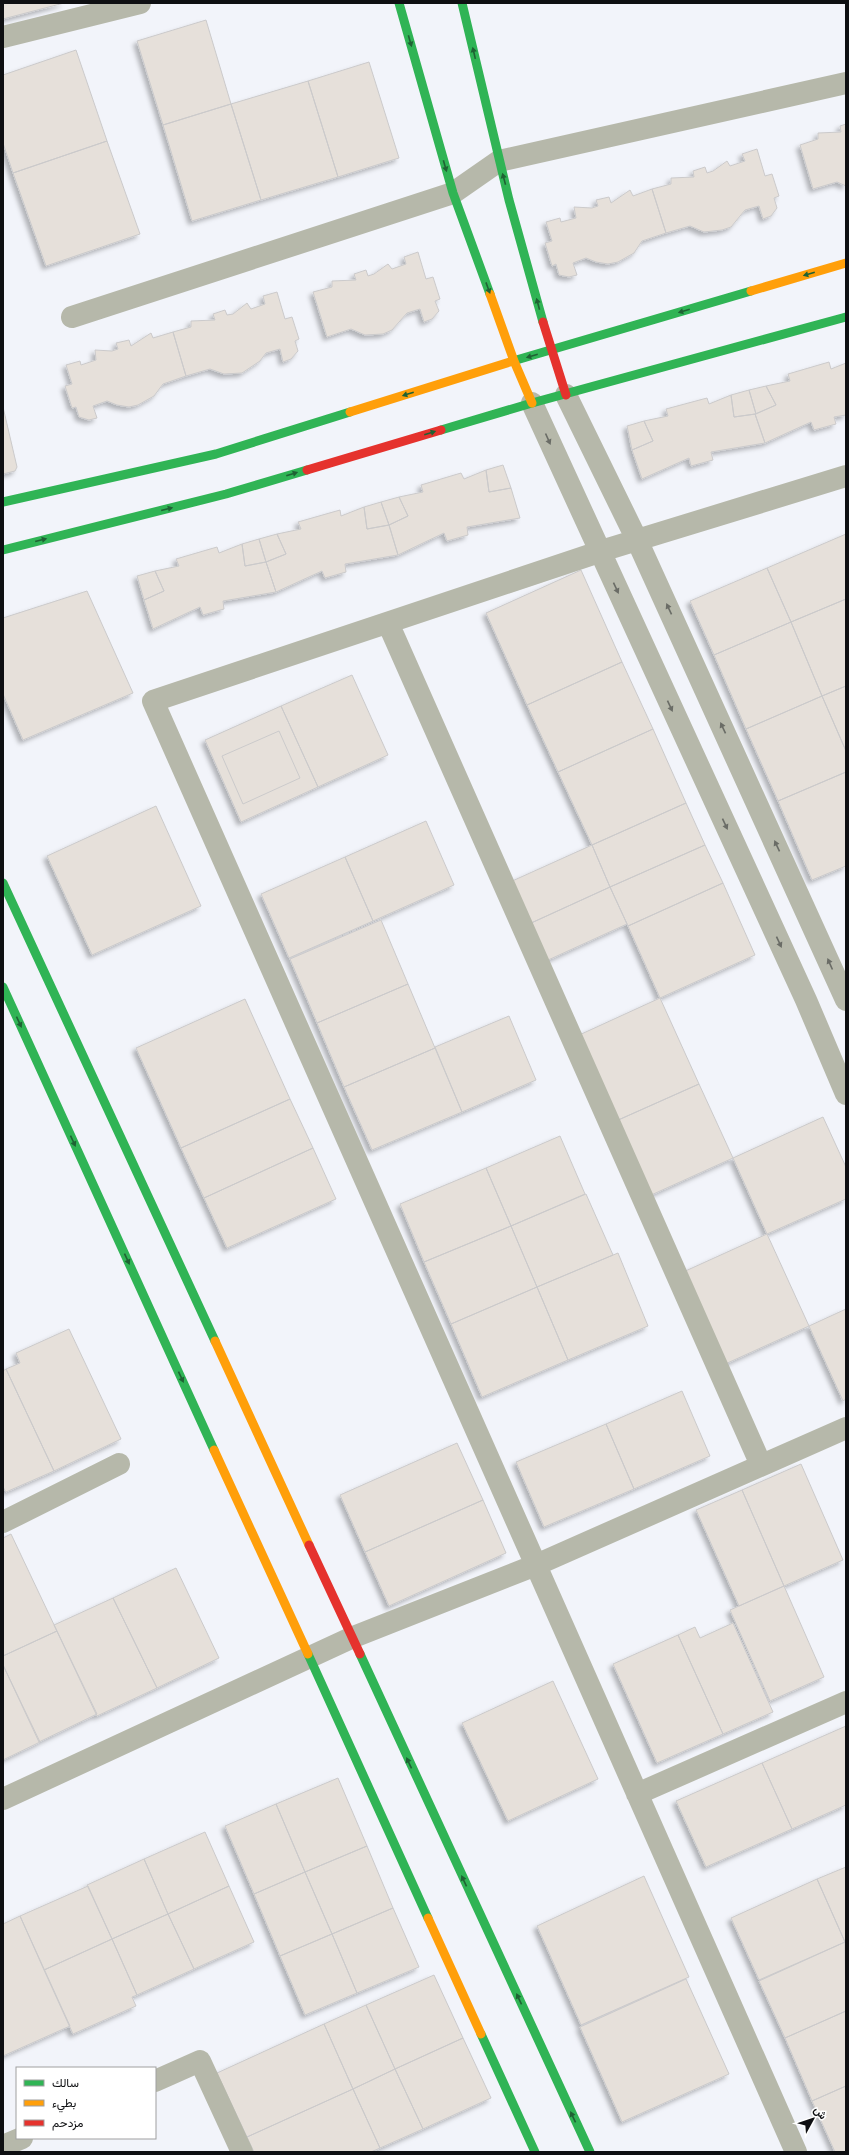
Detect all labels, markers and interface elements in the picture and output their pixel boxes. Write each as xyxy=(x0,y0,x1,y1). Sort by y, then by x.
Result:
one-way arrow xyxy=(407,35,413,47)
one-way arrow xyxy=(470,46,476,59)
one-way arrow xyxy=(443,159,449,172)
one-way arrow xyxy=(501,173,507,185)
one-way arrow xyxy=(802,271,814,277)
one-way arrow xyxy=(485,283,491,295)
one-way arrow xyxy=(535,298,541,311)
one-way arrow xyxy=(678,308,690,314)
one-way arrow xyxy=(526,353,538,359)
one-way arrow xyxy=(402,391,414,397)
one-way arrow xyxy=(425,430,437,436)
one-way arrow xyxy=(545,433,551,444)
one-way arrow xyxy=(286,471,298,477)
one-way arrow xyxy=(161,505,173,511)
one-way arrow xyxy=(35,537,47,543)
one-way arrow xyxy=(613,582,619,594)
one-way arrow xyxy=(666,604,672,615)
one-way arrow xyxy=(667,700,673,712)
one-way arrow xyxy=(720,722,726,733)
one-way arrow xyxy=(722,819,728,831)
one-way arrow xyxy=(774,840,780,851)
one-way arrow xyxy=(776,937,782,948)
one-way arrow xyxy=(827,959,833,970)
one-way arrow xyxy=(16,1017,22,1028)
one-way arrow xyxy=(70,1135,76,1146)
one-way arrow xyxy=(124,1253,130,1264)
one-way arrow xyxy=(178,1371,184,1383)
one-way arrow xyxy=(406,1757,412,1769)
one-way arrow xyxy=(461,1875,467,1886)
one-way arrow xyxy=(516,1993,522,2004)
legend xyxy=(16,2067,156,2139)
text: سالك xyxy=(52,2075,79,2091)
text: بطيء xyxy=(52,2095,76,2113)
north arrow xyxy=(793,2099,833,2139)
text: ش xyxy=(810,2103,830,2123)
one-way arrow xyxy=(570,2111,576,2122)
text: مزدحم xyxy=(52,2115,83,2131)

